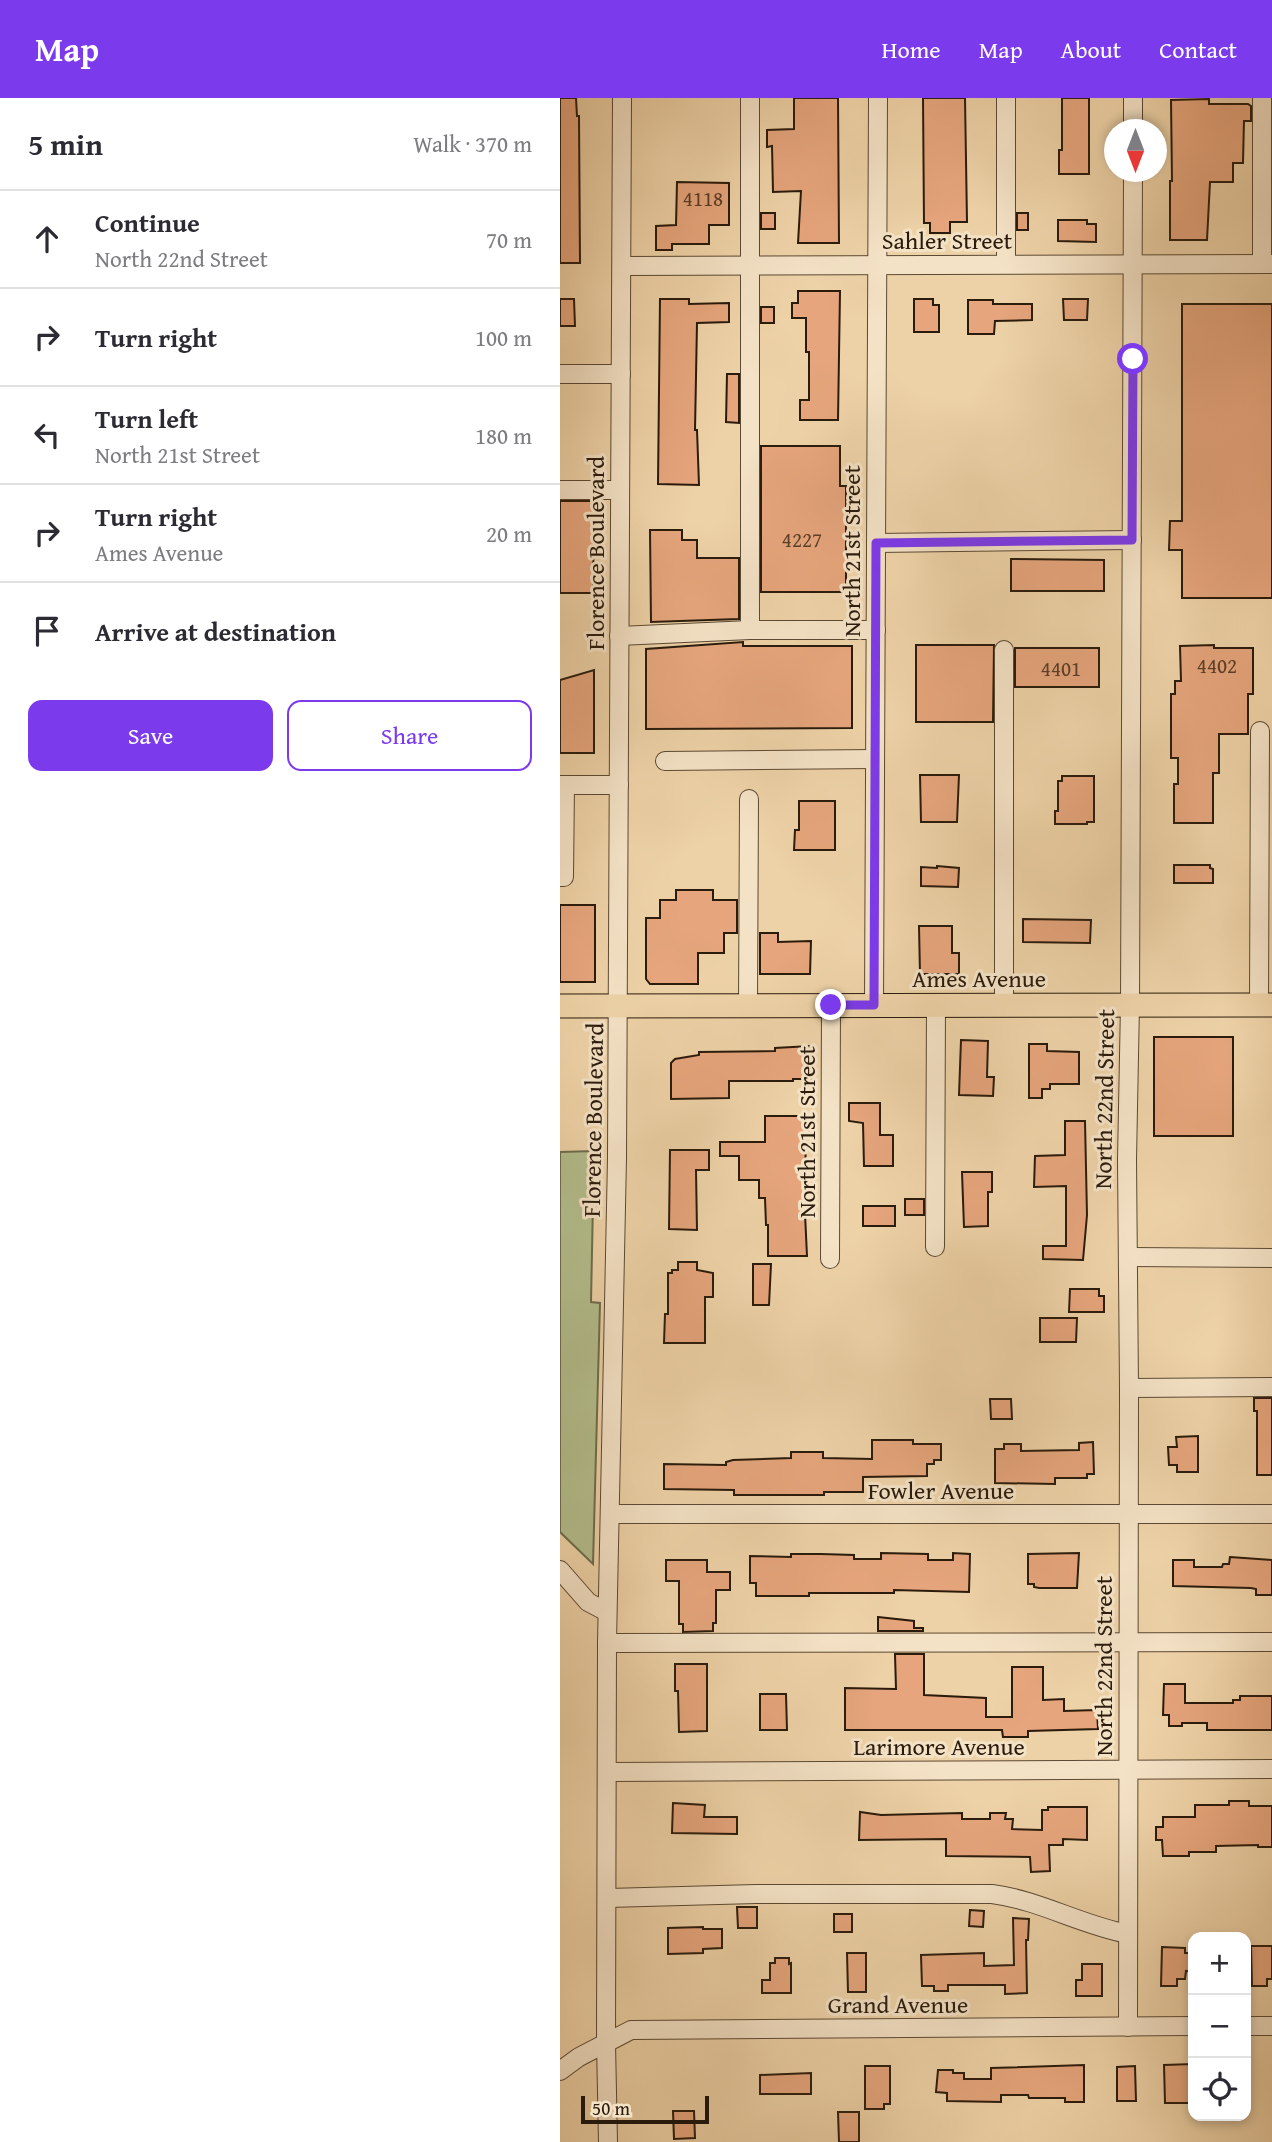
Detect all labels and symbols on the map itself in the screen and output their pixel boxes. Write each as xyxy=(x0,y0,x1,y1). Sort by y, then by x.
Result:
north arrow xyxy=(1104,119,1167,182)
house number: 4118 xyxy=(683,183,723,214)
street label: Sahler Street xyxy=(882,223,1013,258)
route start xyxy=(1117,343,1148,374)
street label: Florence Boulevard xyxy=(578,456,613,650)
street label: North 21st Street xyxy=(834,464,869,637)
house number: 4227 xyxy=(782,524,822,555)
house number: 4402 xyxy=(1197,650,1237,681)
house number: 4401 xyxy=(1041,653,1081,684)
street label: Ames Avenue xyxy=(912,961,1046,996)
route end xyxy=(815,989,846,1020)
street label: North 22nd Street xyxy=(1085,1008,1123,1190)
street label: Florence Boulevard xyxy=(574,1022,612,1217)
street label: North 21st Street xyxy=(789,1045,824,1218)
street label: Fowler Avenue xyxy=(868,1473,1014,1508)
street label: North 22nd Street xyxy=(1086,1575,1121,1756)
street label: Larimore Avenue xyxy=(853,1729,1025,1764)
street label: Grand Avenue xyxy=(828,1987,968,2022)
scale bar xyxy=(581,2093,709,2125)

